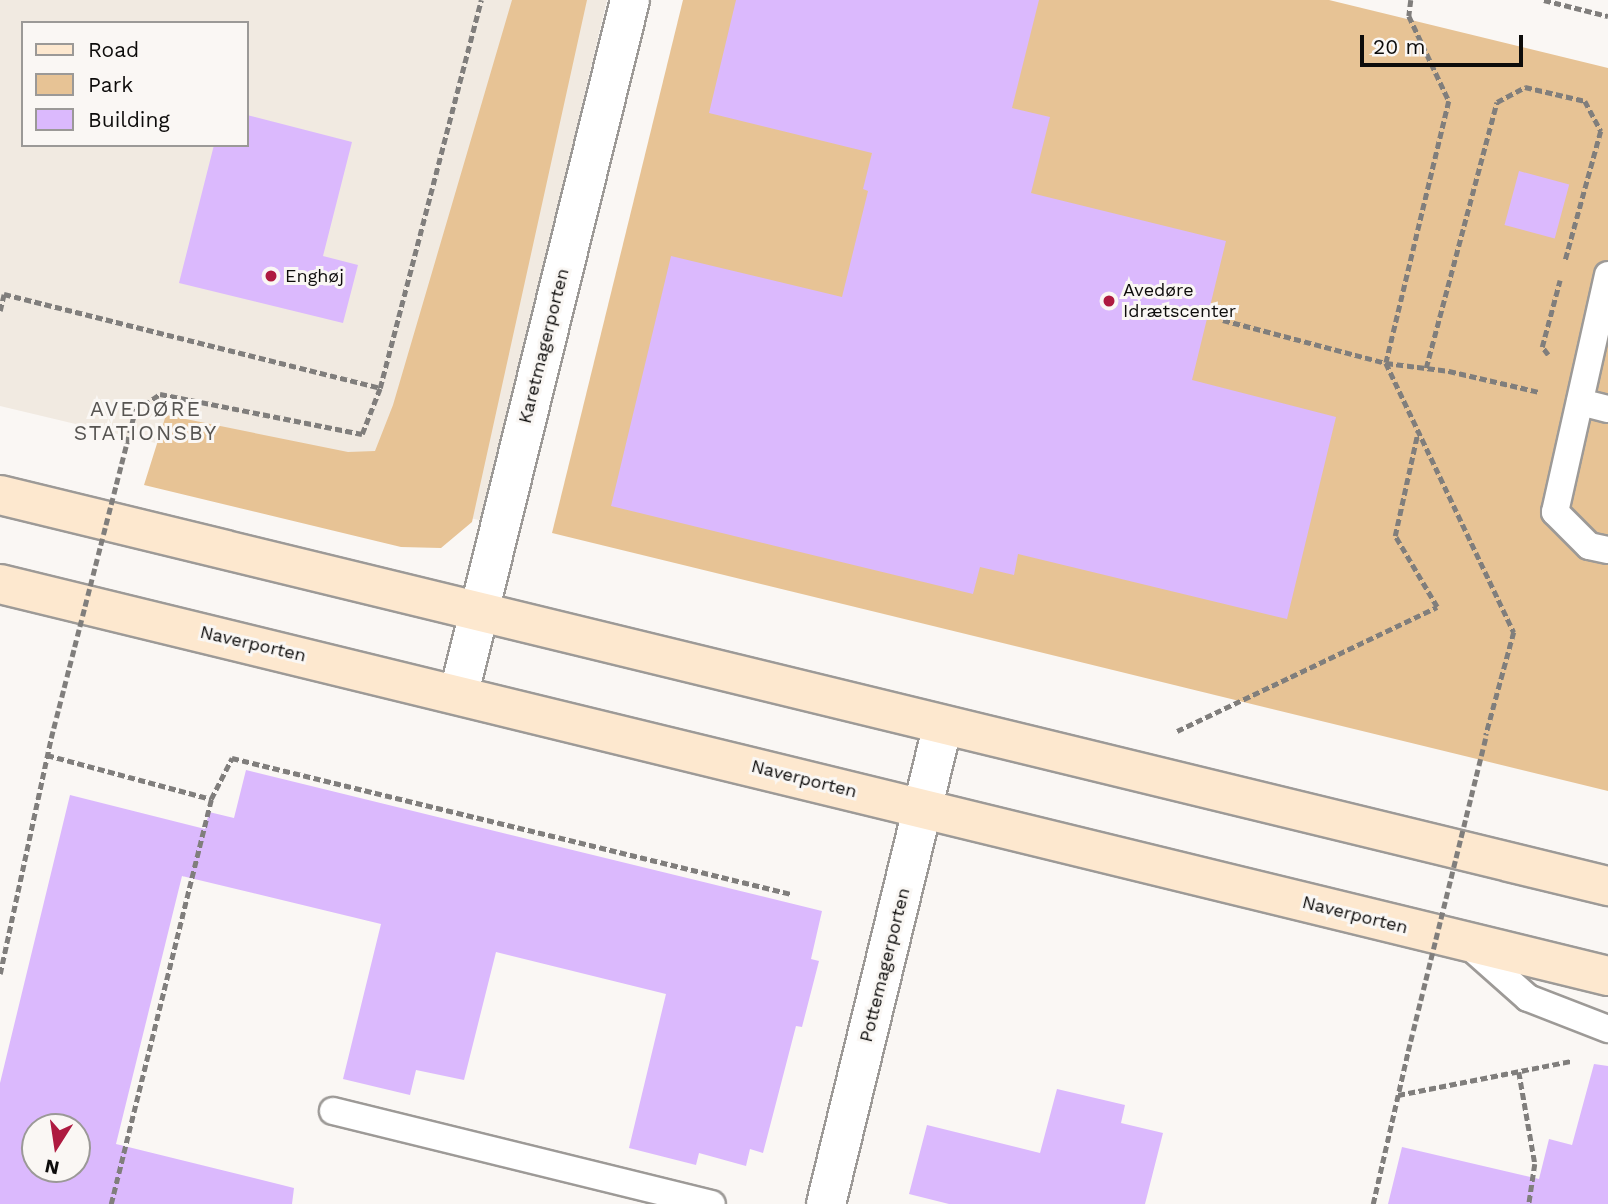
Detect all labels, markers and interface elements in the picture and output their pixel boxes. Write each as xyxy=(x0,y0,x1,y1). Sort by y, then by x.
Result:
legend xyxy=(21,21,248,147)
scale bar xyxy=(1363,21,1526,65)
text: 20 m xyxy=(1373,34,1425,59)
text: Road xyxy=(88,37,139,62)
text: Park xyxy=(88,72,133,97)
text: Building xyxy=(88,107,170,132)
place label: Enghøj xyxy=(285,265,344,287)
street label: Karetmagerporten xyxy=(514,266,574,426)
marker: Enghøj xyxy=(263,268,279,284)
place label: Avedøre Idrætscenter xyxy=(1123,280,1236,322)
marker: Avedøre Idrætscenter xyxy=(1101,293,1117,309)
district label: AVEDØRE STATIONSBY xyxy=(75,396,217,446)
street label: Naverporten xyxy=(198,621,308,667)
street label: Naverporten xyxy=(749,755,859,803)
street label: Pottemagerporten xyxy=(855,886,915,1044)
street label: Naverporten xyxy=(1300,891,1410,939)
north arrow xyxy=(21,1113,91,1183)
text: N xyxy=(43,1154,61,1180)

